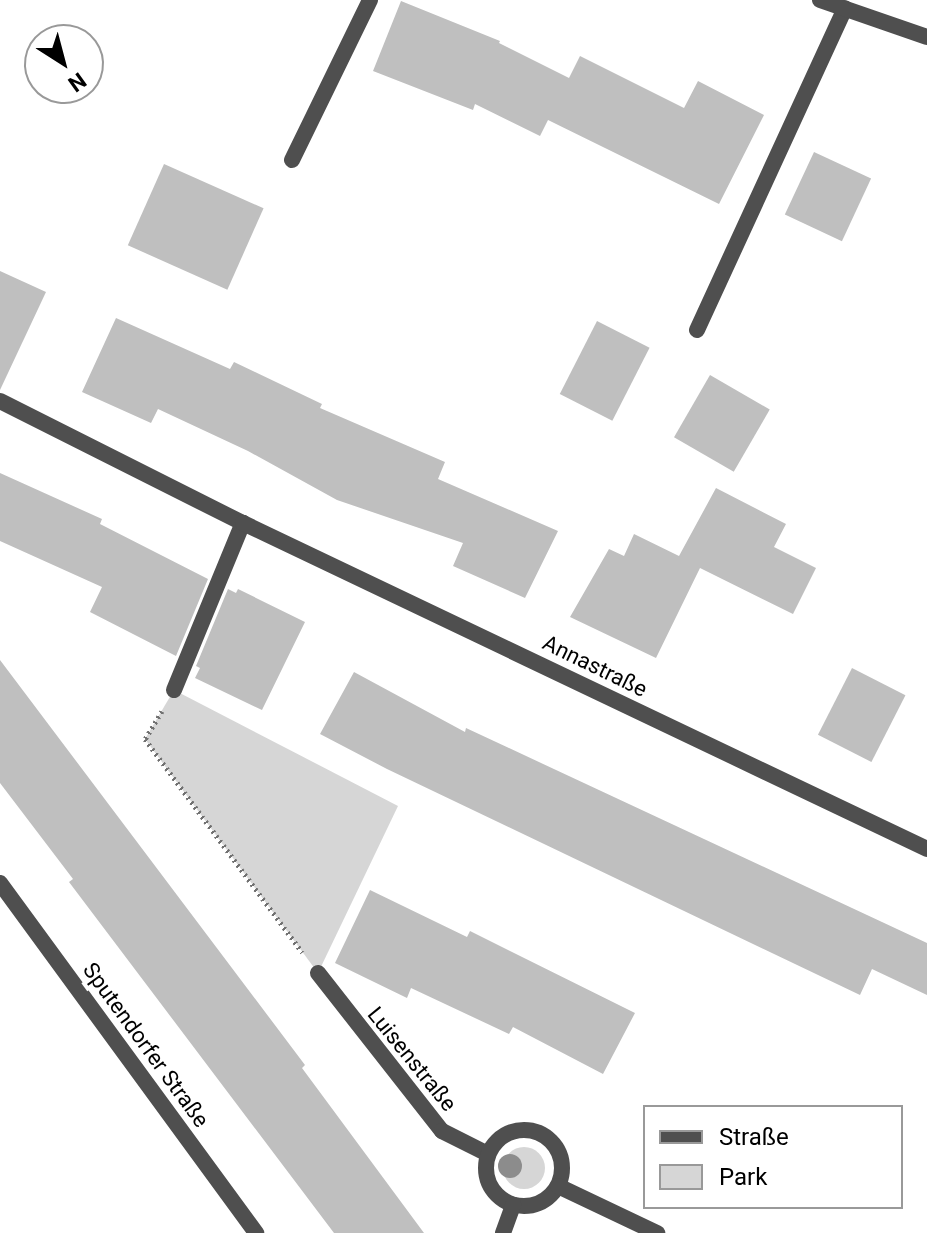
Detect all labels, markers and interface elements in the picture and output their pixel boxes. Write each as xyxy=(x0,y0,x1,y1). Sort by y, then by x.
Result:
north arrow xyxy=(24,24,104,104)
text: N xyxy=(64,68,91,97)
street label: Annastraße xyxy=(538,629,652,703)
street label: Sputendorfer Straße xyxy=(77,958,215,1132)
street label: Luisenstraße xyxy=(362,1002,462,1116)
legend xyxy=(643,1105,903,1209)
text: Straße xyxy=(719,1123,789,1151)
text: Park xyxy=(719,1163,767,1191)

